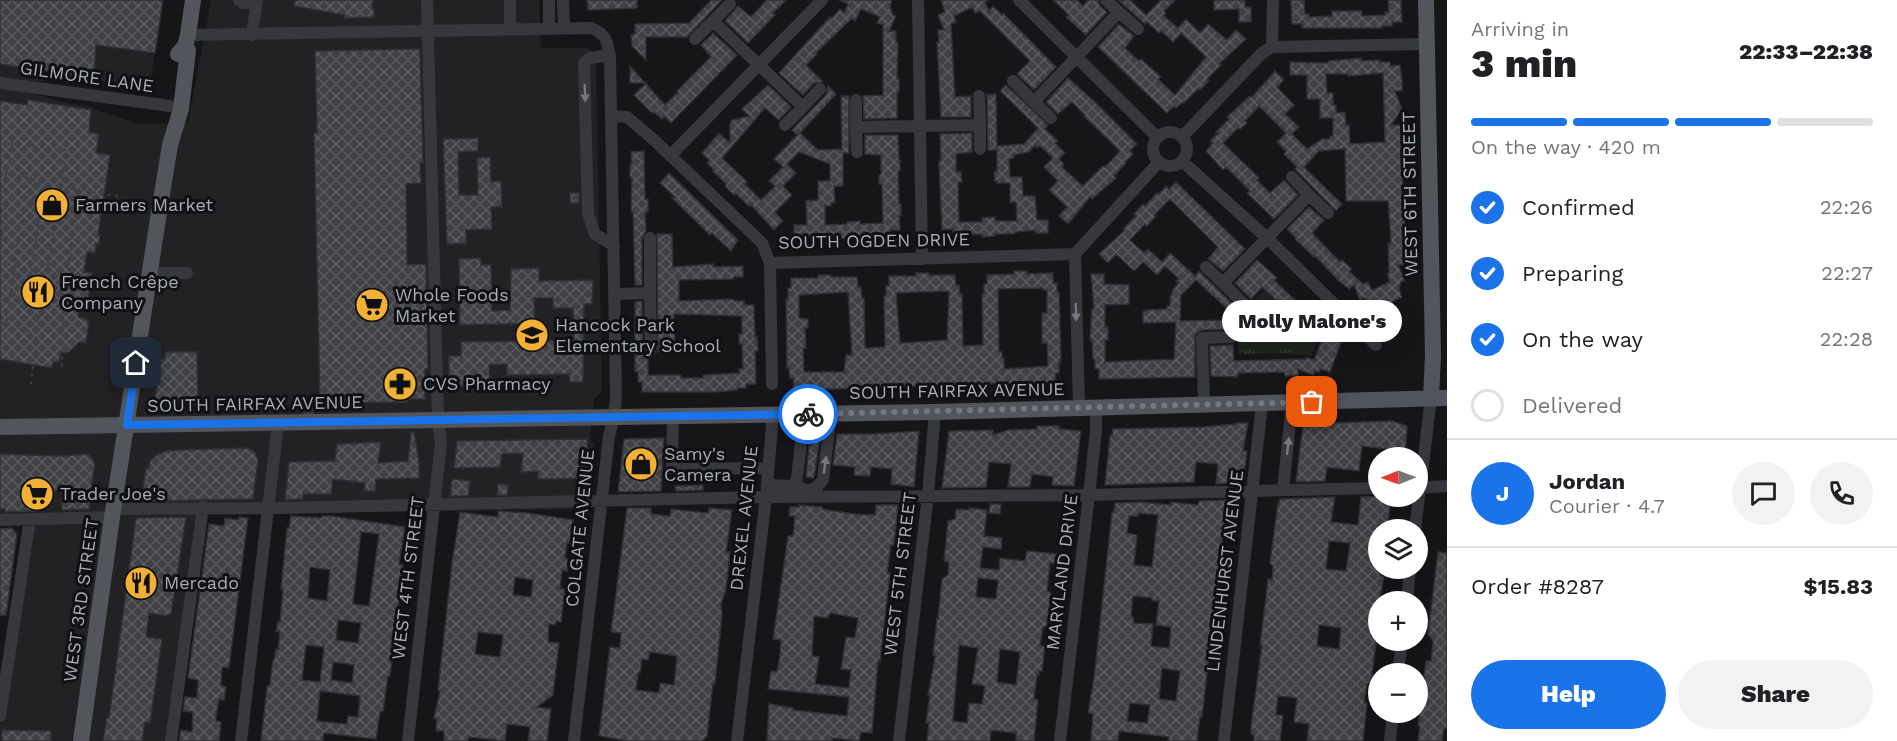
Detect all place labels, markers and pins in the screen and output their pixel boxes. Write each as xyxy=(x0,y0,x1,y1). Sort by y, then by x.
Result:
shop icon: Farmers Market xyxy=(34,187,70,223)
place label: Farmers Market xyxy=(75,194,214,215)
place label: French Crêpe Company xyxy=(61,271,179,313)
restaurant icon: French Crêpe Company xyxy=(20,274,56,310)
place label: Whole Foods Market xyxy=(395,284,509,326)
supermarket icon: Whole Foods Market xyxy=(354,287,390,323)
callout: Molly Malone's xyxy=(1222,300,1402,342)
place label: Hancock Park Elementary School xyxy=(555,314,721,356)
school or university icon: Hancock Park Elementary School xyxy=(514,317,550,353)
pin xyxy=(110,337,161,388)
pharmacy icon: CVS Pharmacy xyxy=(382,366,418,402)
place label: CVS Pharmacy xyxy=(423,373,551,394)
pin xyxy=(1286,376,1337,427)
place label: Samy's Camera xyxy=(664,443,731,485)
shop icon: Samy's Camera xyxy=(623,446,659,482)
supermarket icon: Trader Joe's xyxy=(19,476,55,512)
place label: Trader Joe's xyxy=(60,483,166,504)
restaurant icon: Mercado xyxy=(123,565,159,601)
place label: Mercado xyxy=(164,572,239,593)

